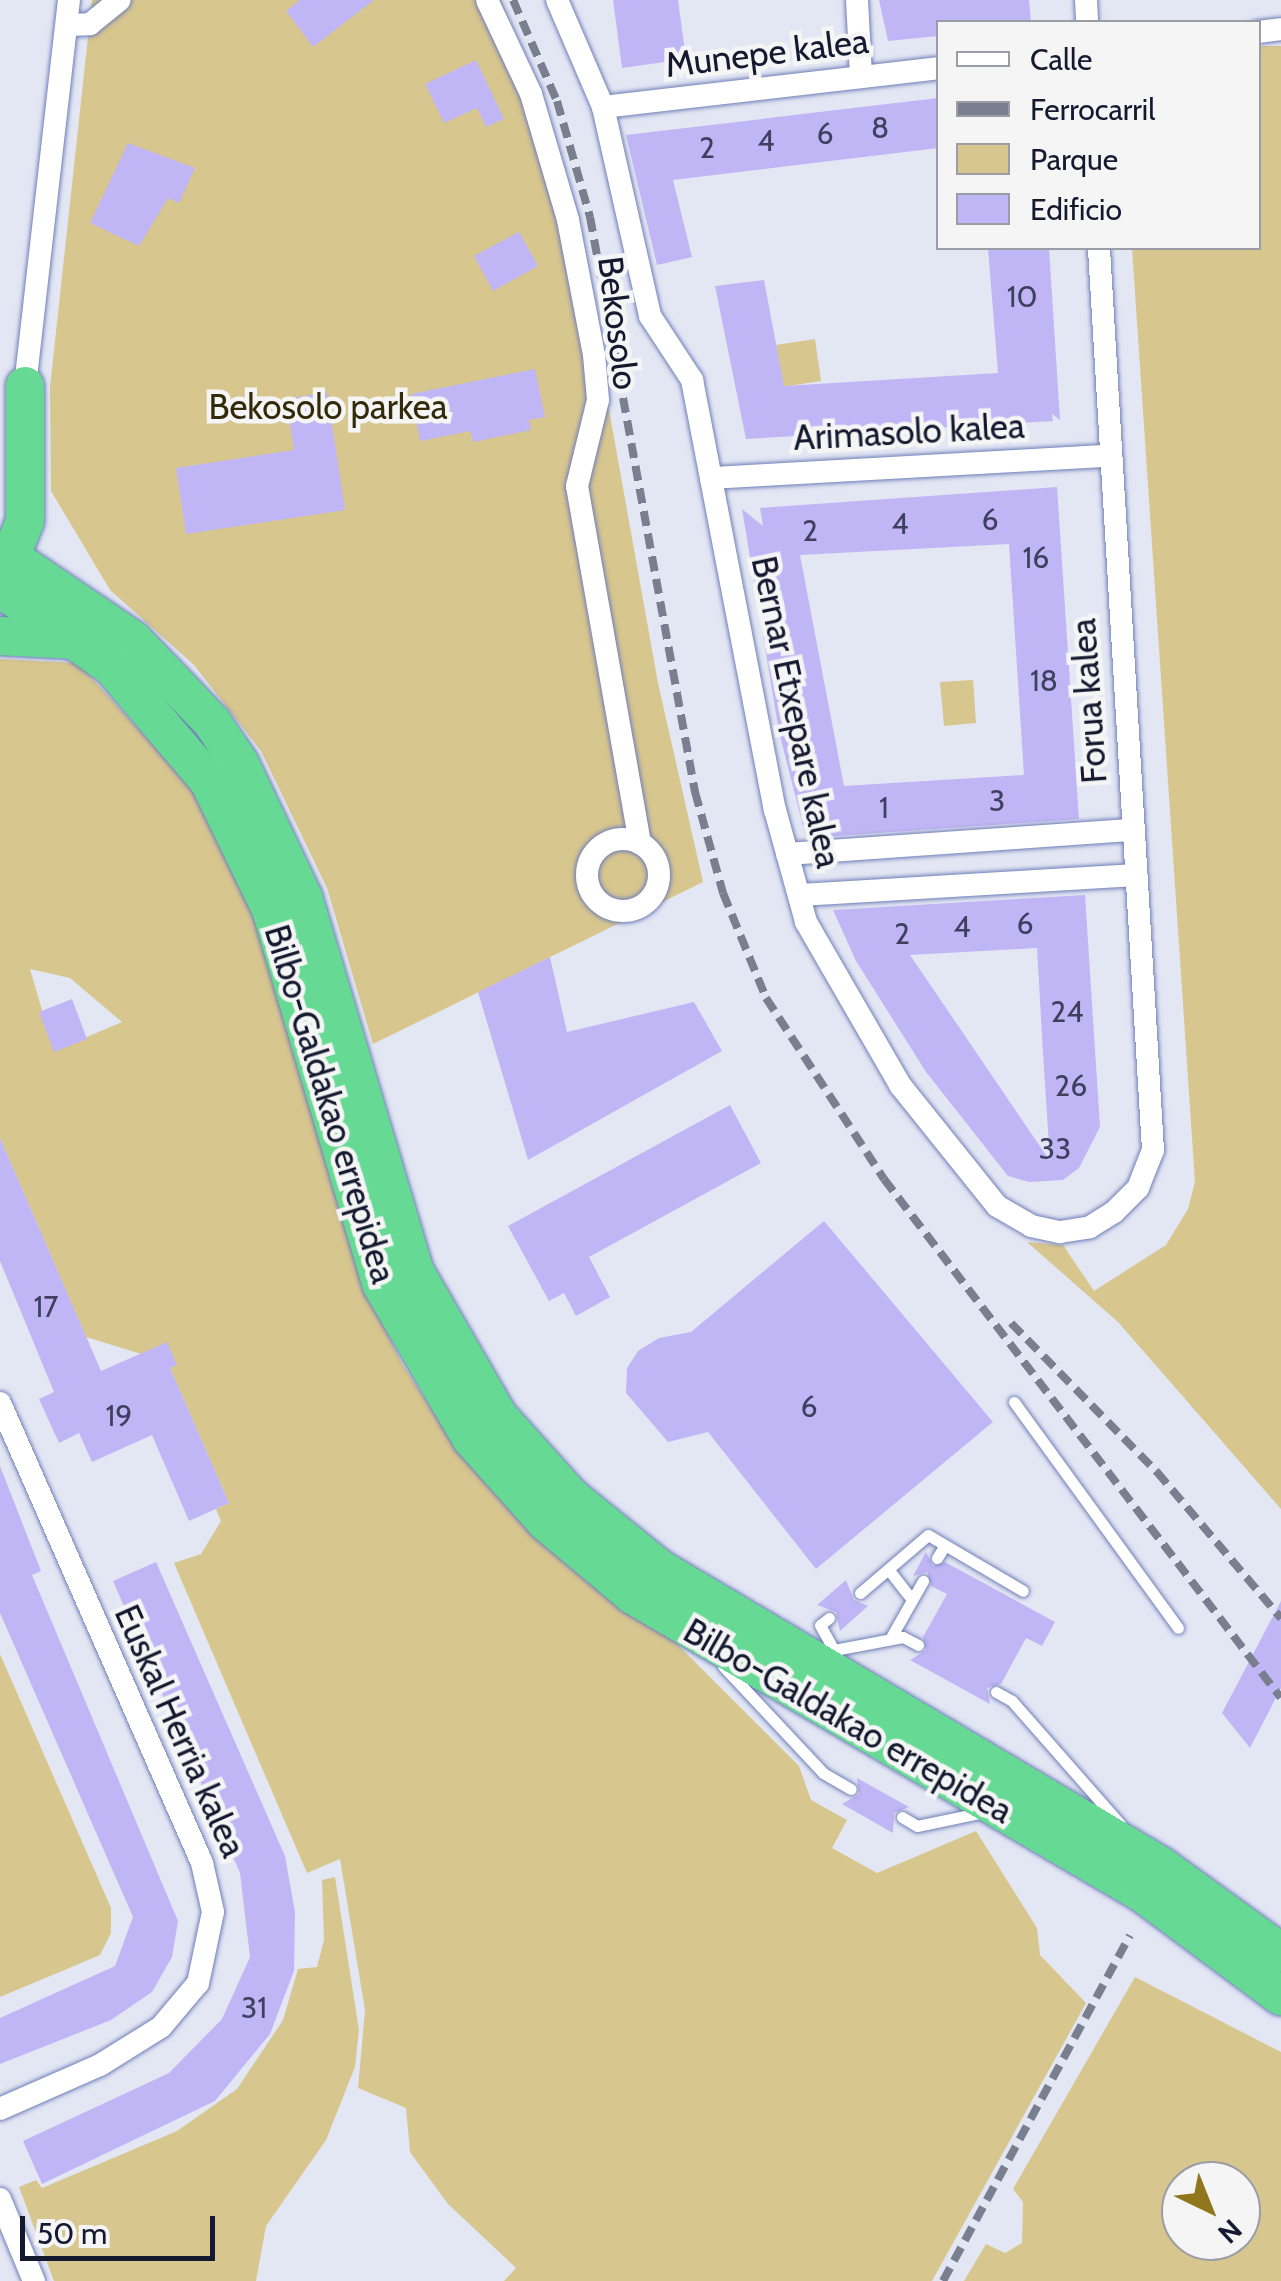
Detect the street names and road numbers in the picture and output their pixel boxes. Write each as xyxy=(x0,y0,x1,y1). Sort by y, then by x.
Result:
street label: Munepe kalea xyxy=(663,20,871,86)
street label: Bekosolo xyxy=(589,254,647,392)
street label: Arimasolo kalea xyxy=(792,405,1026,459)
street label: Bernar Etxepare kalea xyxy=(742,552,850,872)
street label: Forua kalea xyxy=(1062,617,1116,785)
street label: Bilbo-Galdakao errepidea xyxy=(255,920,405,1288)
street label: Euskal Herria kalea xyxy=(106,1598,254,1864)
street label: Bilbo-Galdakao errepidea xyxy=(676,1610,1020,1832)

